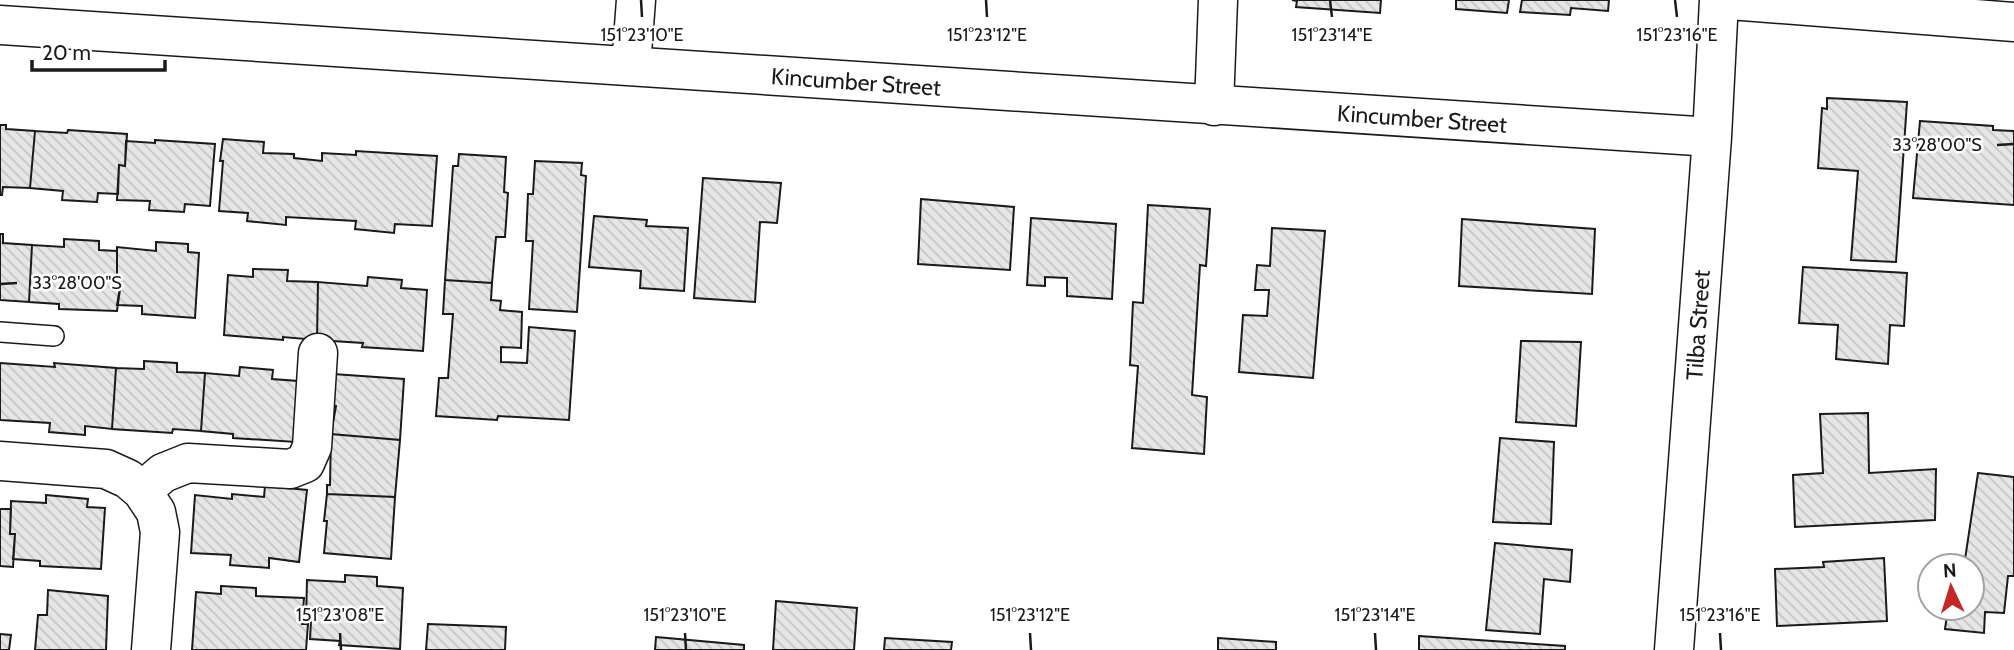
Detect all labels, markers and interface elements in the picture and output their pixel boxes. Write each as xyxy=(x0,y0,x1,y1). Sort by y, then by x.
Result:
text: 151°23'10"E xyxy=(600,24,684,46)
text: 151°23'12"E xyxy=(947,24,1027,46)
text: 151°23'14"E xyxy=(1292,24,1372,46)
text: 151°23'16"E xyxy=(1637,24,1717,46)
scale bar xyxy=(32,28,164,72)
text: 20 m xyxy=(42,40,91,65)
street label: Kincumber Street xyxy=(770,62,942,102)
street label: Kincumber Street xyxy=(1336,99,1508,139)
text: 33°28'00"S xyxy=(1892,134,1982,156)
street label: Tilba Street xyxy=(1680,269,1716,381)
text: 33°28'00"S xyxy=(32,272,122,294)
north arrow xyxy=(1916,552,1986,622)
text: N xyxy=(1942,559,1957,582)
text: 151°23'08"E xyxy=(296,604,384,626)
text: 151°23'10"E xyxy=(643,604,727,626)
text: 151°23'12"E xyxy=(990,604,1070,626)
text: 151°23'14"E xyxy=(1335,604,1415,626)
text: 151°23'16"E xyxy=(1680,604,1760,626)

